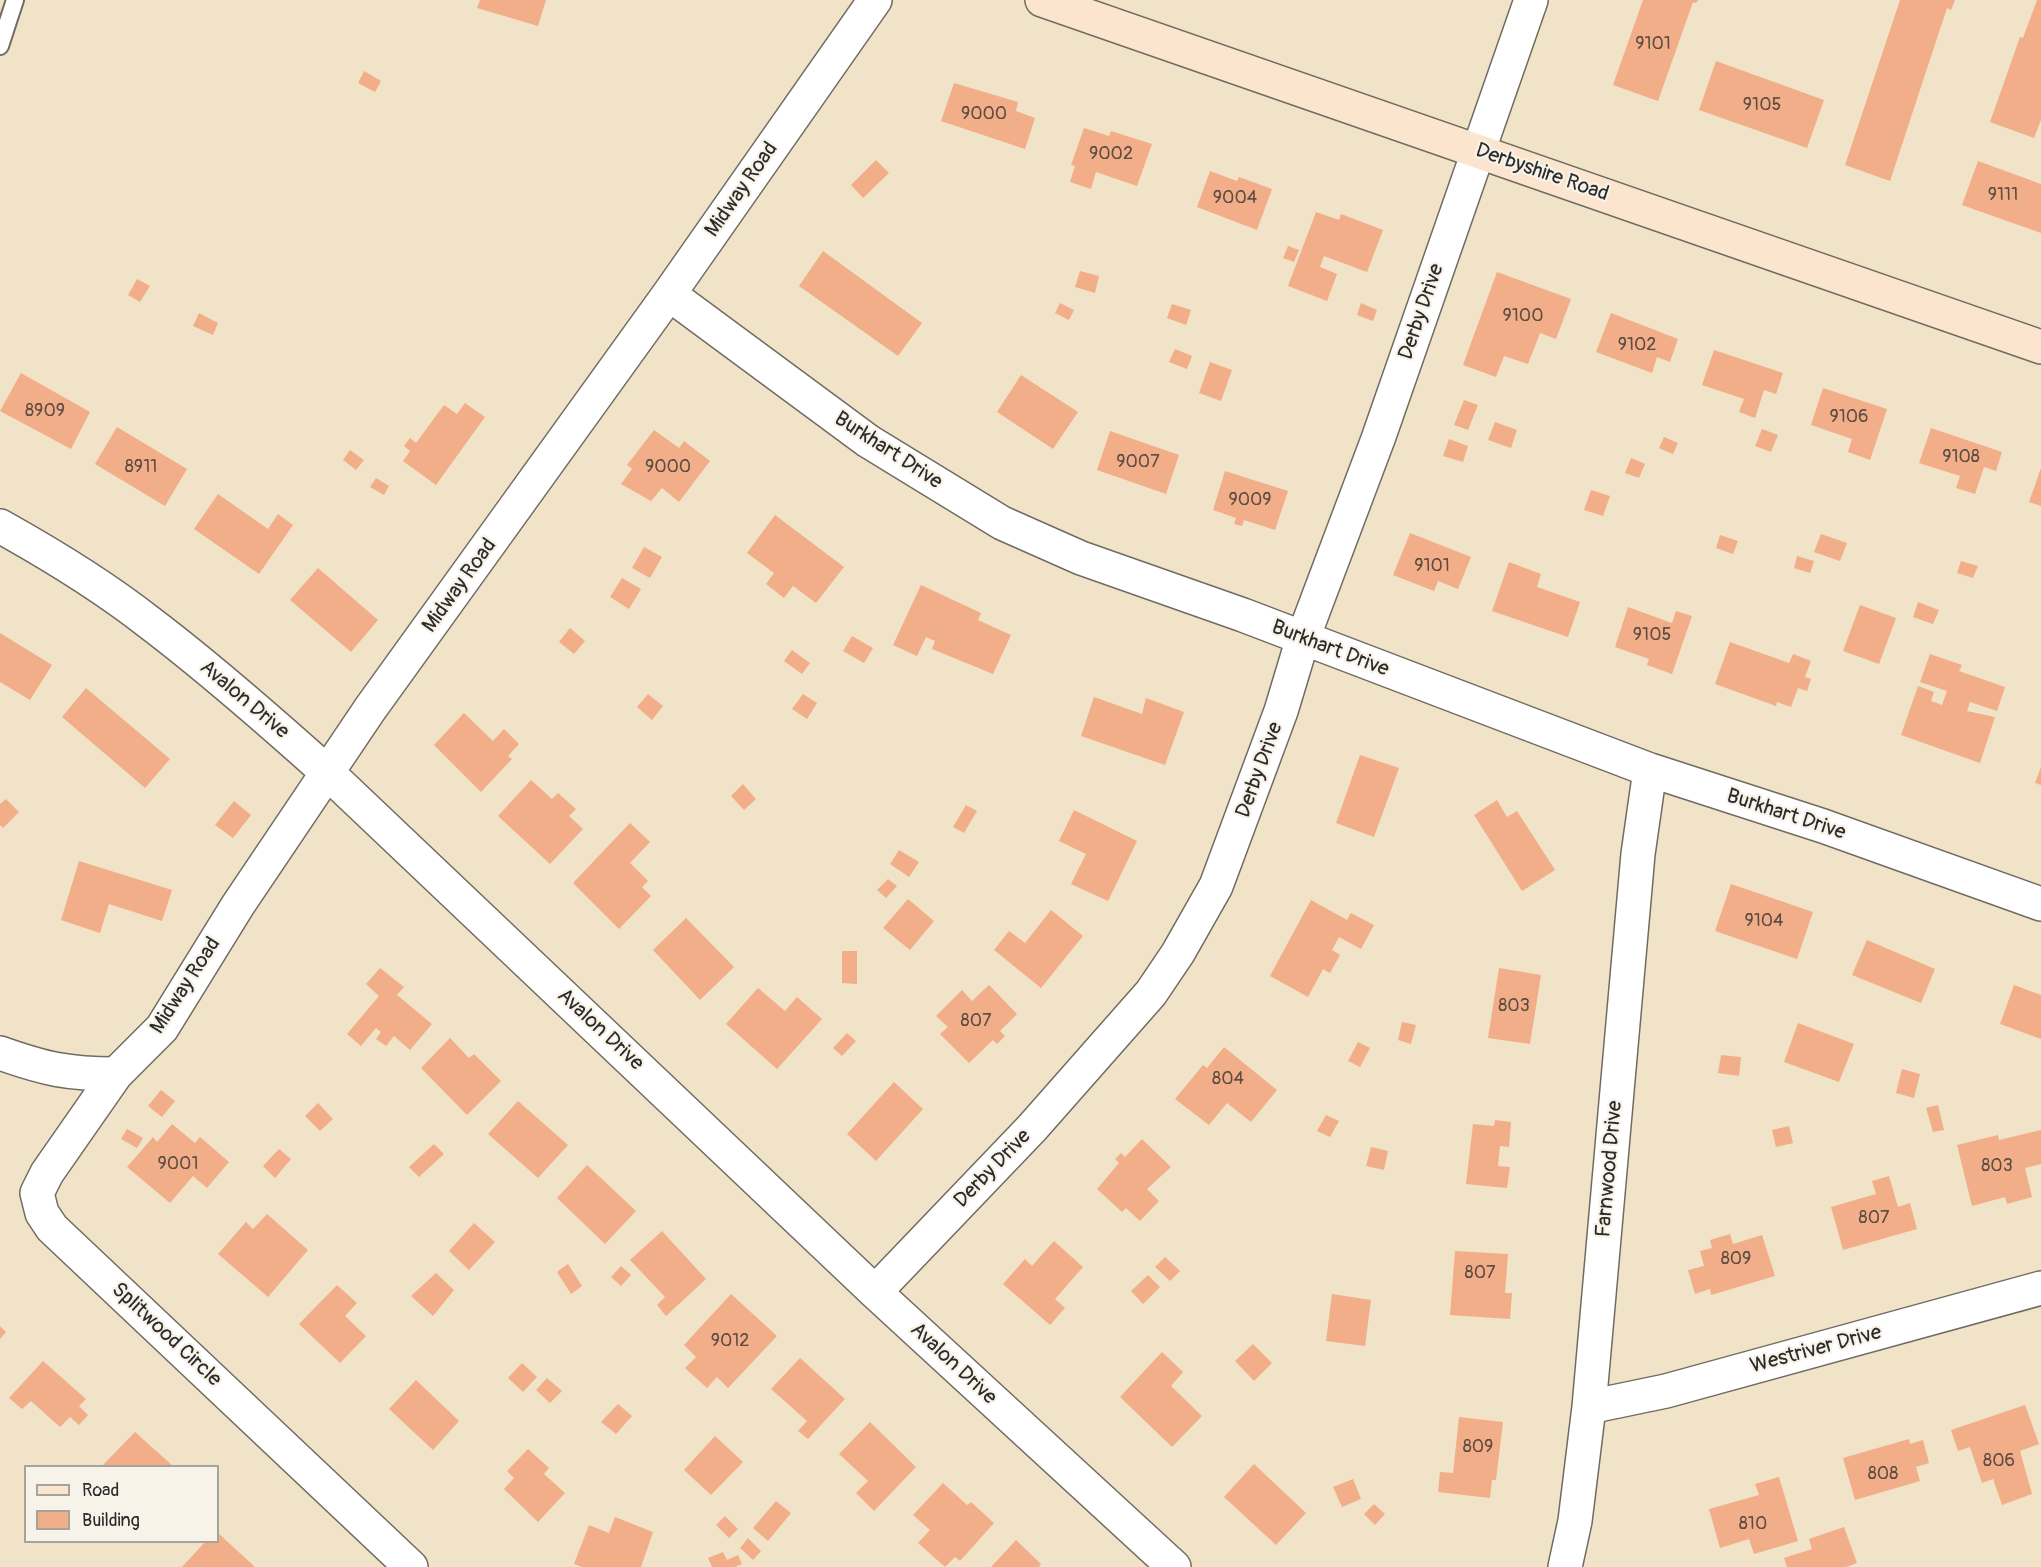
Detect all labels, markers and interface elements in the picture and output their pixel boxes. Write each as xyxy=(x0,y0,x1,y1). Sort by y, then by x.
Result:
house number: 9101 xyxy=(1635,33,1671,55)
house number: 9105 xyxy=(1743,94,1781,116)
house number: 9000 xyxy=(961,103,1007,125)
street label: Midway Road xyxy=(700,138,784,242)
street label: Derbyshire Road xyxy=(1472,138,1612,208)
house number: 9002 xyxy=(1089,143,1133,165)
house number: 9111 xyxy=(1988,184,2018,206)
house number: 9004 xyxy=(1213,187,1257,209)
street label: Derby Drive xyxy=(1394,261,1450,363)
house number: 9100 xyxy=(1503,305,1543,327)
house number: 9102 xyxy=(1618,334,1656,356)
house number: 8909 xyxy=(25,400,65,422)
house number: 9106 xyxy=(1829,406,1869,428)
street label: Burkhart Drive xyxy=(829,407,947,495)
house number: 9108 xyxy=(1942,446,1980,468)
house number: 9007 xyxy=(1116,451,1160,473)
house number: 8911 xyxy=(125,456,157,478)
house number: 9000 xyxy=(645,456,691,478)
house number: 9009 xyxy=(1228,489,1272,511)
street label: Midway Road xyxy=(417,534,503,638)
house number: 9101 xyxy=(1414,555,1450,577)
street label: Burkhart Drive xyxy=(1268,615,1392,683)
house number: 9105 xyxy=(1633,624,1671,646)
street label: Avalon Drive xyxy=(194,655,294,745)
street label: Derby Drive xyxy=(1231,719,1289,821)
street label: Burkhart Drive xyxy=(1723,784,1849,846)
house number: 9104 xyxy=(1744,910,1784,932)
street label: Midway Road xyxy=(145,933,227,1039)
street label: Avalon Drive xyxy=(552,984,648,1076)
house number: 803 xyxy=(1498,995,1530,1017)
house number: 807 xyxy=(961,1010,991,1032)
house number: 804 xyxy=(1212,1068,1244,1090)
street label: Farnwood Drive xyxy=(1591,1100,1629,1238)
street label: Derby Drive xyxy=(949,1124,1037,1214)
house number: 9001 xyxy=(158,1153,198,1175)
house number: 803 xyxy=(1981,1155,2013,1177)
house number: 807 xyxy=(1859,1207,1889,1229)
house number: 809 xyxy=(1721,1248,1751,1270)
house number: 807 xyxy=(1465,1262,1495,1284)
street label: Splitwood Circle xyxy=(106,1278,226,1392)
street label: Avalon Drive xyxy=(905,1318,1001,1410)
street label: Westriver Drive xyxy=(1748,1320,1884,1380)
house number: 9012 xyxy=(711,1330,749,1352)
house number: 809 xyxy=(1463,1436,1493,1458)
house number: 806 xyxy=(1983,1450,2015,1472)
house number: 808 xyxy=(1868,1463,1898,1485)
legend xyxy=(24,1465,219,1543)
text: Road xyxy=(82,1479,119,1502)
text: Building xyxy=(82,1509,140,1532)
house number: 810 xyxy=(1739,1513,1767,1535)

